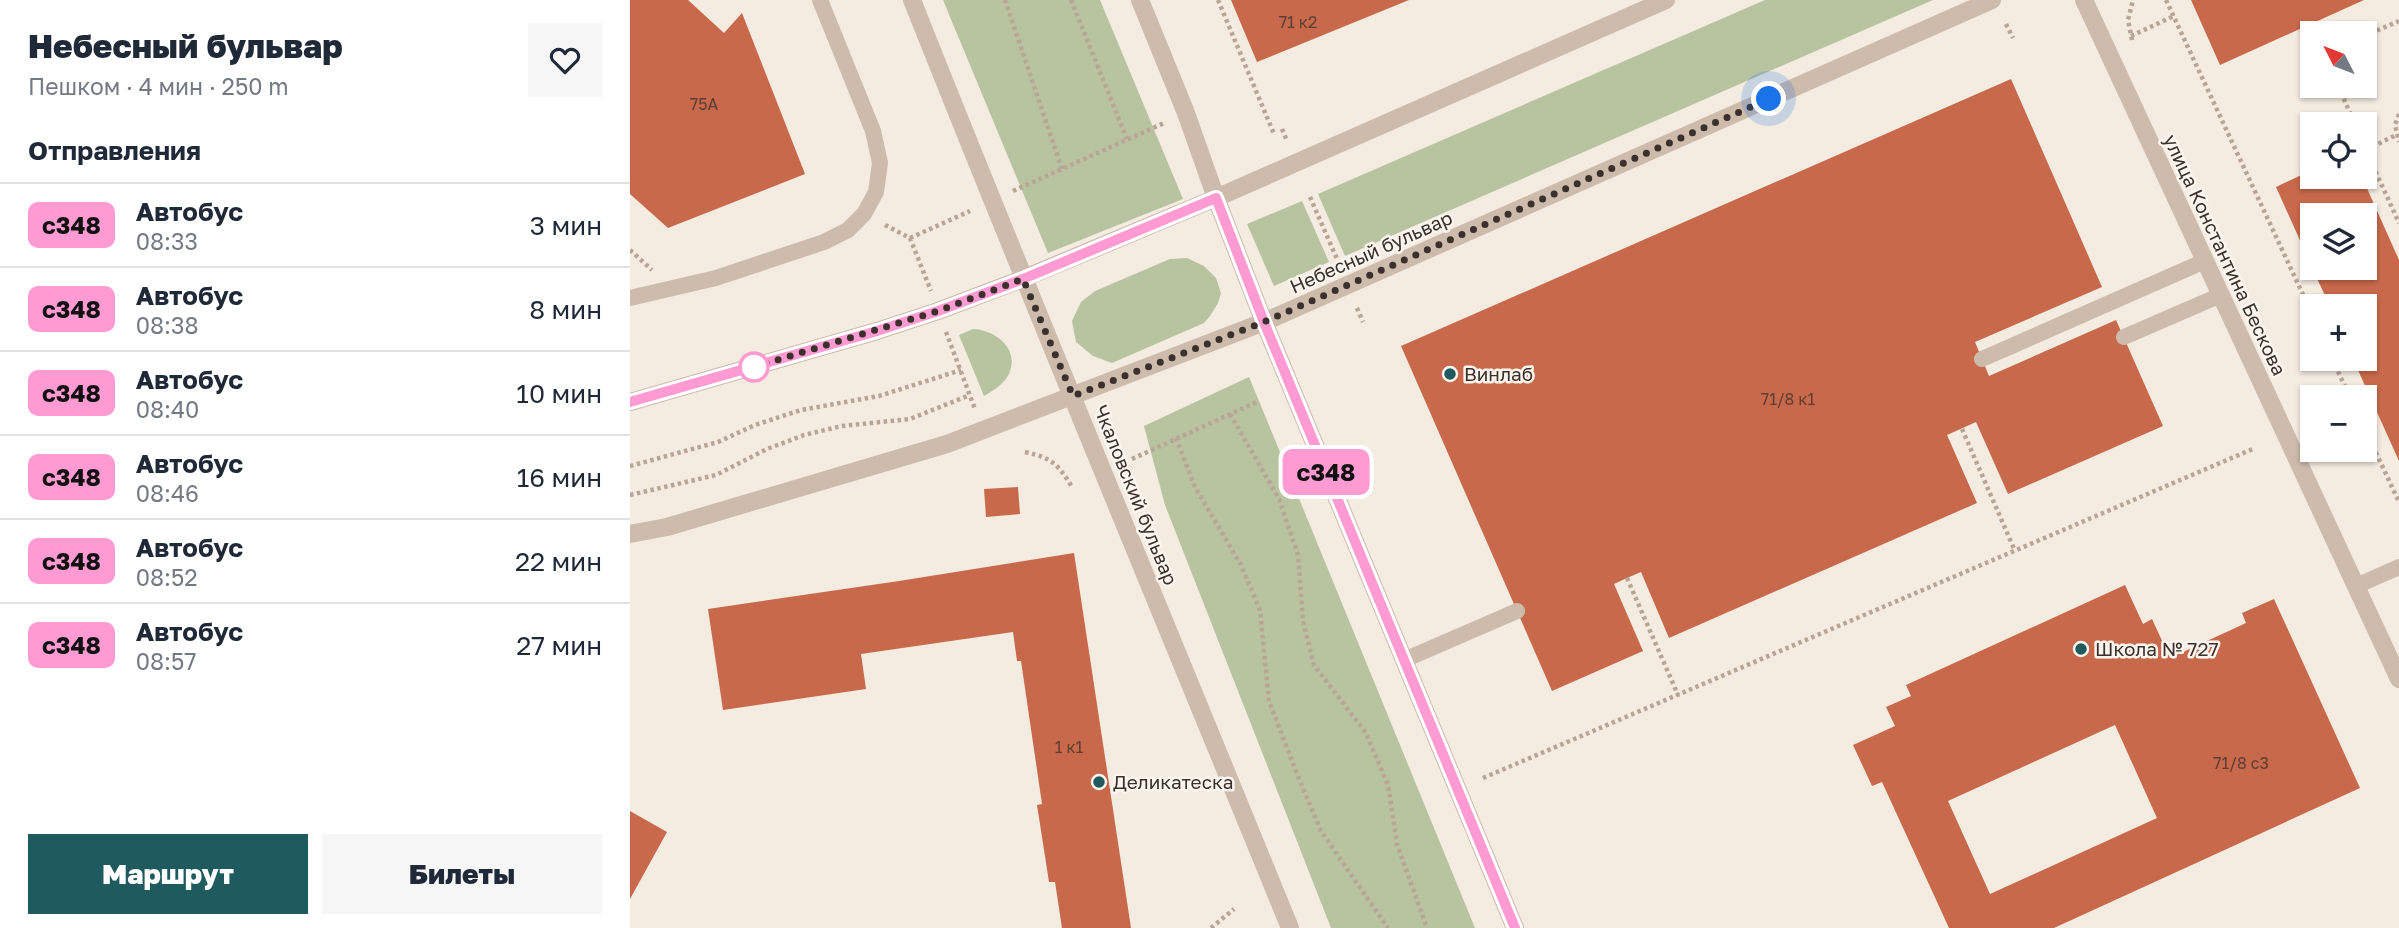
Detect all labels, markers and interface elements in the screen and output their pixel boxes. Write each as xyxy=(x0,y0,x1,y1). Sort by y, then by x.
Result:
house number: 71 к2 xyxy=(1279,12,1317,32)
north arrow xyxy=(2300,21,2376,98)
map controls xyxy=(2300,21,2377,462)
button: heart xyxy=(528,23,602,97)
text: Небесный бульвар xyxy=(28,26,343,65)
text: Пешком · 4 мин · 250 m xyxy=(28,72,289,100)
your location xyxy=(1751,81,1786,116)
house number: 75А xyxy=(690,94,719,114)
button: locate xyxy=(2300,112,2377,189)
street label: улица Константина Бескова xyxy=(2159,131,2292,379)
text: Отправления xyxy=(28,135,201,166)
text: Автобус xyxy=(136,196,243,227)
button: layers xyxy=(2300,203,2377,280)
street label: Небесный бульвар xyxy=(1286,205,1456,298)
text: с348 xyxy=(42,210,101,239)
text: 3 мин xyxy=(530,210,602,241)
text: 08:33 xyxy=(136,227,198,255)
text: Автобус xyxy=(136,280,243,311)
text: с348 xyxy=(42,294,101,323)
text: 8 мин xyxy=(529,294,602,325)
button: + xyxy=(2300,294,2377,371)
text: 08:38 xyxy=(136,311,199,339)
unlabelled marker xyxy=(739,352,769,382)
place label: Винлаб xyxy=(1464,362,1533,385)
text: Автобус xyxy=(136,364,243,395)
marker: Винлаб xyxy=(1442,366,1458,382)
text: с348 xyxy=(42,378,101,407)
text: 10 мин xyxy=(516,378,602,409)
button: − xyxy=(2300,385,2377,462)
house number: 71/8 к1 xyxy=(1761,389,1816,409)
text: 08:40 xyxy=(136,395,199,423)
street label: Чкаловский бульвар xyxy=(1090,401,1183,588)
text: Автобус xyxy=(136,448,243,479)
line badge: с348 xyxy=(1277,449,1375,495)
text: с348 xyxy=(1297,457,1355,486)
text: с348 xyxy=(42,462,101,491)
text: 16 мин xyxy=(517,462,602,493)
text: 08:46 xyxy=(136,479,199,507)
text: Автобус xyxy=(136,532,243,563)
text: с348 xyxy=(42,546,101,575)
text: 22 мин xyxy=(515,546,602,577)
text: 08:52 xyxy=(136,563,198,591)
text: Автобус xyxy=(136,616,243,647)
text: с348 xyxy=(42,630,101,659)
text: 27 мин xyxy=(516,630,602,661)
place label: Школа № 727 xyxy=(2095,637,2219,660)
marker: Школа № 727 xyxy=(2073,641,2089,657)
text: 08:57 xyxy=(136,647,197,675)
house number: 1 к1 xyxy=(1055,737,1084,757)
house number: 71/8 с3 xyxy=(2213,753,2269,773)
place label: Деликатеска xyxy=(1113,770,1233,793)
marker: Деликатеска xyxy=(1091,774,1107,790)
button: Маршрут xyxy=(28,834,308,914)
button: Билеты xyxy=(322,834,602,914)

